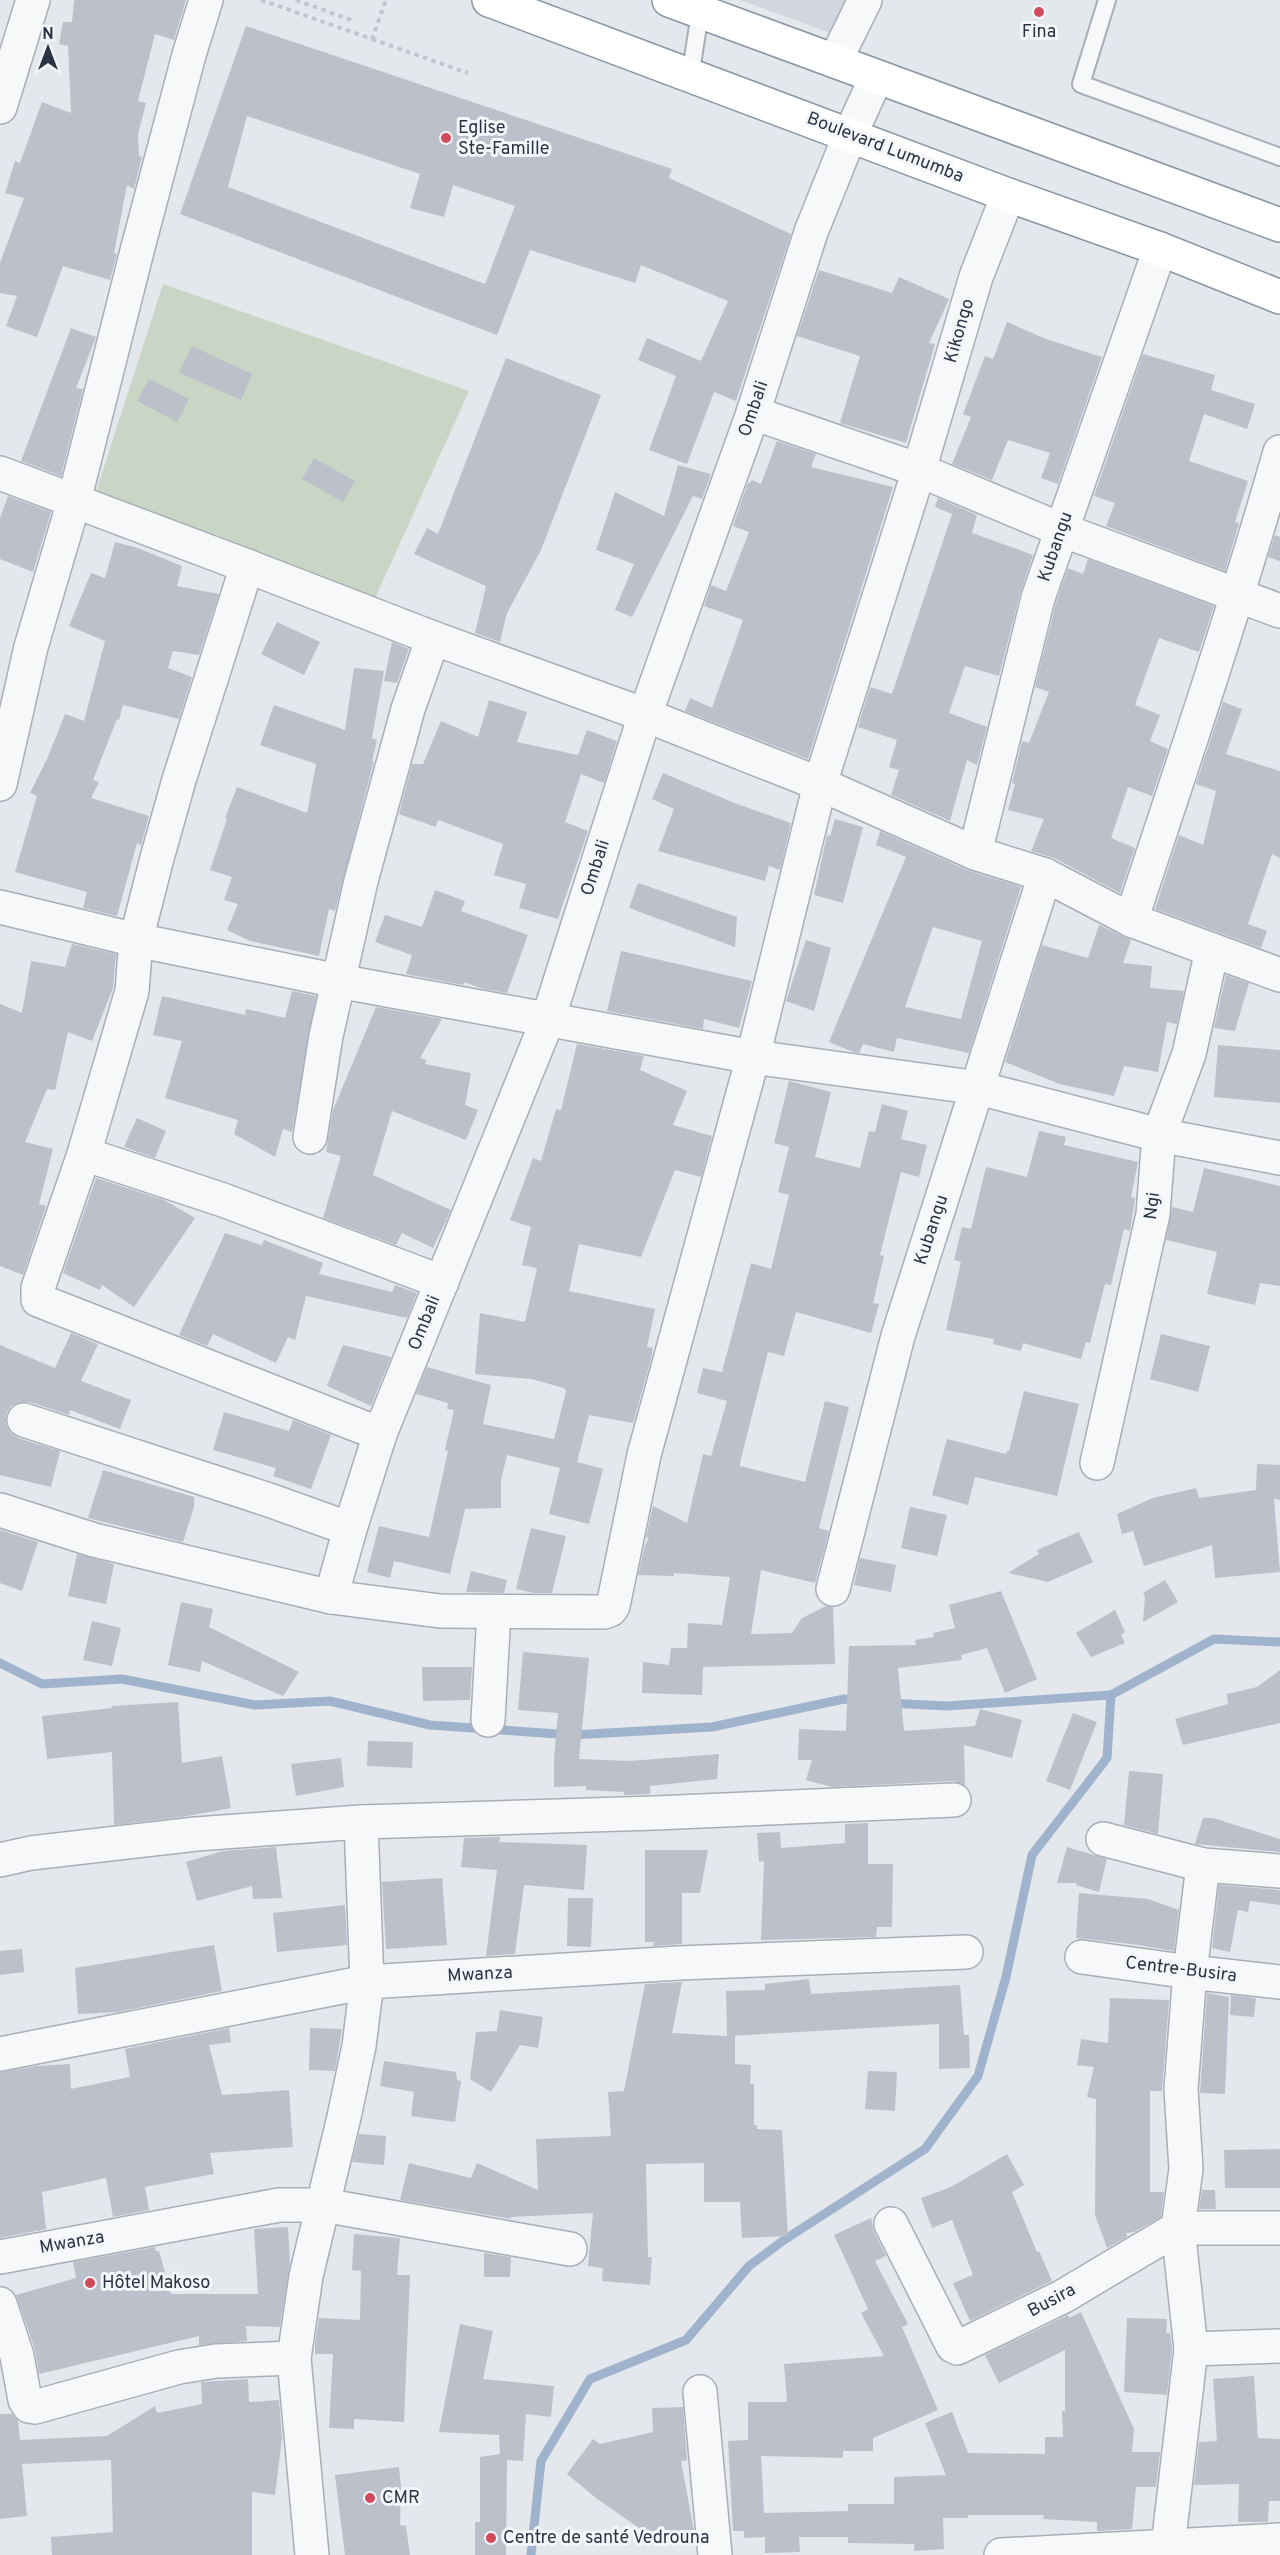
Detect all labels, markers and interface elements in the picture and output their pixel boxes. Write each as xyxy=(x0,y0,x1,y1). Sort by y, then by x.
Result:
marker: Fina xyxy=(1032,5,1046,19)
north arrow xyxy=(18,18,78,78)
place label: Fina xyxy=(1022,21,1056,44)
text: N xyxy=(42,25,54,45)
street label: Boulevard Lumumba xyxy=(803,107,967,189)
place label: Eglise Ste-Famille xyxy=(458,117,549,161)
marker: Eglise Ste-Famille xyxy=(439,131,453,145)
street label: Kikongo xyxy=(940,296,980,366)
street label: Ombali xyxy=(734,378,774,440)
street label: Kubangu xyxy=(1033,509,1079,585)
street label: Ombali xyxy=(576,837,616,899)
street label: Ngi xyxy=(1140,1191,1166,1221)
street label: Kubangu xyxy=(910,1192,954,1268)
street label: Ombali xyxy=(404,1292,446,1354)
street label: Centre-Busira xyxy=(1124,1952,1238,1988)
street label: Mwanza xyxy=(447,1962,513,1988)
street label: Mwanza xyxy=(38,2226,106,2260)
place label: Hôtel Makoso xyxy=(102,2272,210,2295)
marker: Hôtel Makoso xyxy=(83,2276,97,2290)
street label: Busira xyxy=(1024,2279,1080,2323)
place label: CMR xyxy=(382,2487,420,2510)
marker: CMR xyxy=(363,2491,377,2505)
place label: Centre de santé Vedrouna xyxy=(503,2527,709,2550)
marker: Centre de santé Vedrouna xyxy=(484,2531,498,2545)

